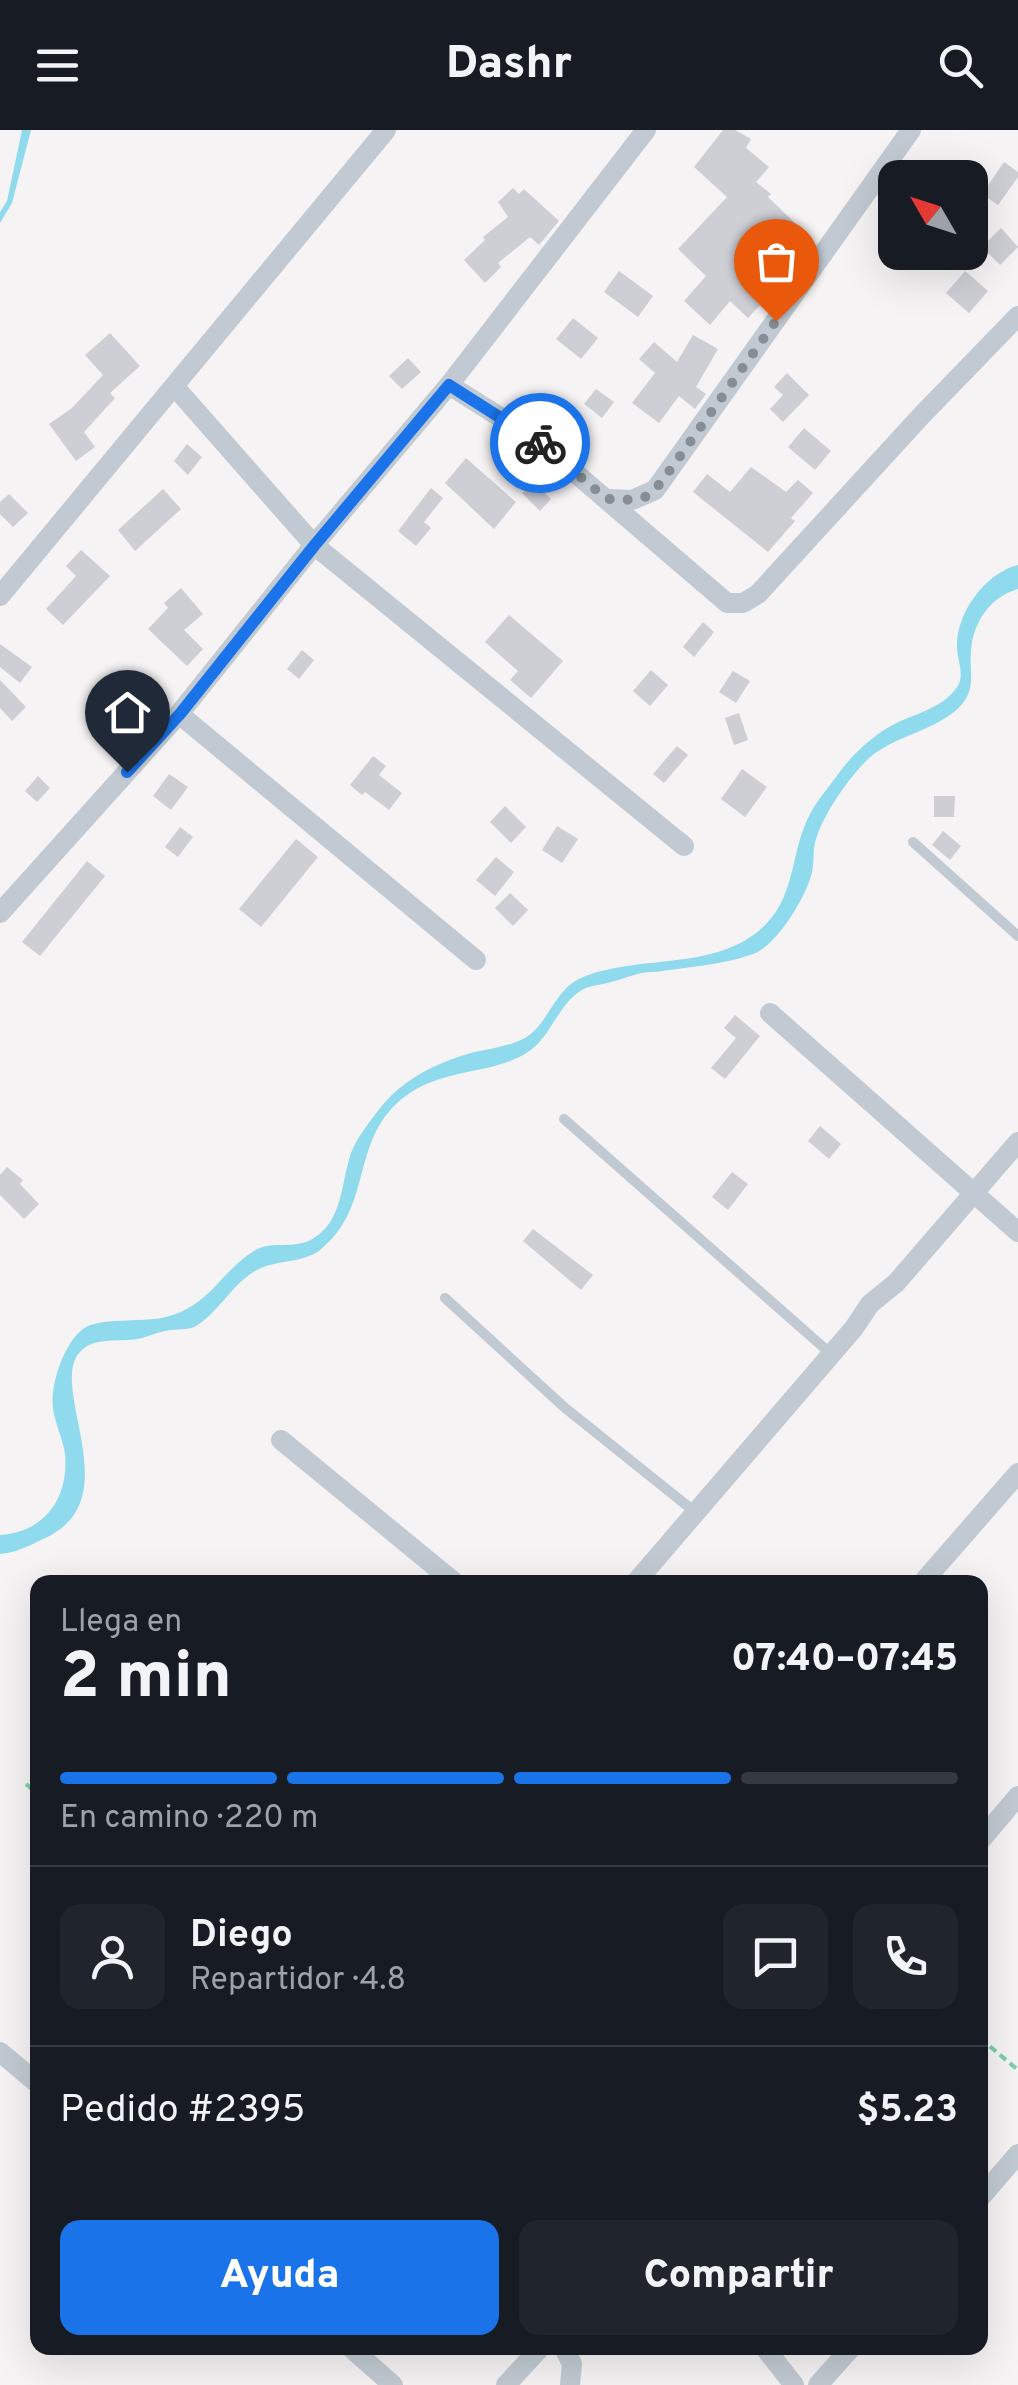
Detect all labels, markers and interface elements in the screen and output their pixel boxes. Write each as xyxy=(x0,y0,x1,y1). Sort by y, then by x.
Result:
text: Dashr xyxy=(446,37,572,94)
icon: menu xyxy=(30,38,85,93)
icon: search xyxy=(933,38,988,93)
north arrow xyxy=(878,160,988,270)
map controls xyxy=(878,160,988,270)
pin xyxy=(734,219,819,322)
icon: bag xyxy=(749,234,804,289)
courier xyxy=(490,393,590,493)
icon: bike xyxy=(513,416,568,471)
pin xyxy=(85,670,170,773)
icon: home xyxy=(100,685,155,740)
text: Llega en xyxy=(60,1603,182,1643)
text: 07:40–07:45 xyxy=(731,1636,958,1685)
text: 2 min xyxy=(60,1639,232,1721)
text: En camino · 220 m xyxy=(60,1799,318,1839)
button: person xyxy=(60,1904,165,2009)
button: chat xyxy=(723,1904,828,2009)
button: phone xyxy=(853,1904,958,2009)
text: Diego xyxy=(190,1912,293,1961)
text: Repartidor · 4.8 xyxy=(190,1961,406,2001)
text: Pedido #2395 xyxy=(60,2087,305,2136)
text: $5.23 xyxy=(857,2087,958,2136)
button: Ayuda xyxy=(60,2220,499,2335)
button: Compartir xyxy=(519,2220,958,2335)

